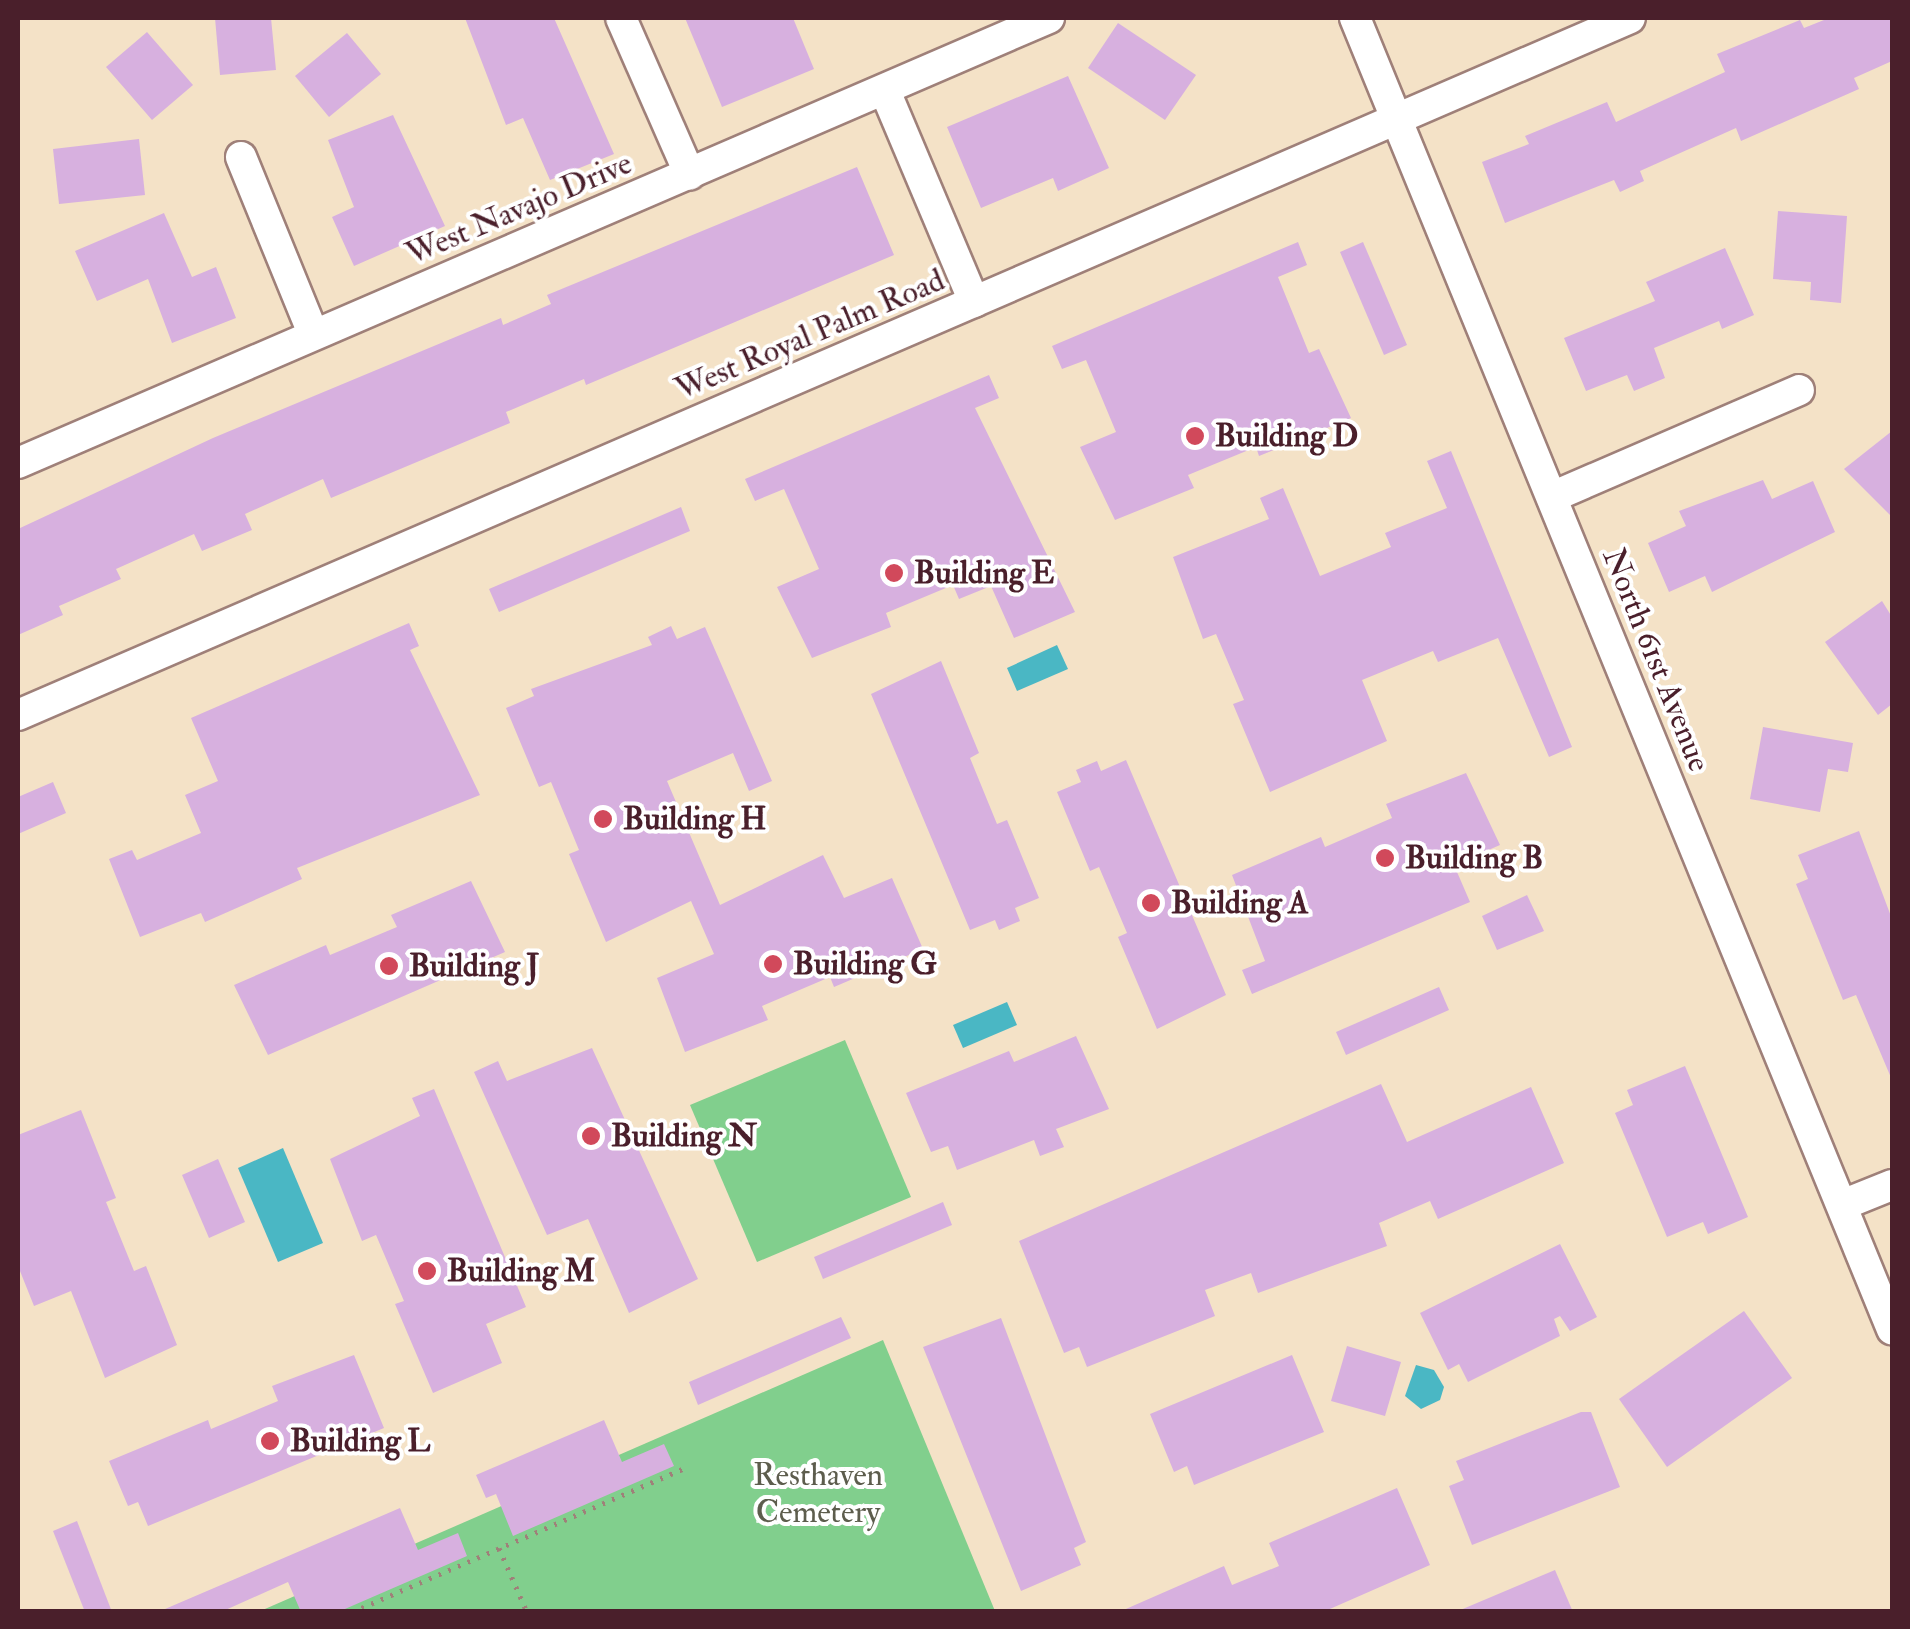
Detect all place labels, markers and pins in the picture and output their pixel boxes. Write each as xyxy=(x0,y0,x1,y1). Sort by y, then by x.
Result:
place label: Building D xyxy=(1215,417,1358,455)
marker: Building D xyxy=(1184,425,1206,447)
place label: Building E xyxy=(914,554,1054,592)
marker: Building E xyxy=(883,562,905,584)
place label: Building H xyxy=(623,800,767,838)
marker: Building H xyxy=(592,808,614,830)
place label: Building B xyxy=(1405,839,1543,877)
marker: Building B xyxy=(1374,847,1396,869)
place label: Building A xyxy=(1171,884,1309,922)
marker: Building A xyxy=(1140,892,1162,914)
place label: Building G xyxy=(793,945,937,983)
place label: Building J xyxy=(409,947,539,985)
marker: Building G xyxy=(762,953,784,975)
marker: Building J xyxy=(378,955,400,977)
place label: Building N xyxy=(611,1117,757,1155)
marker: Building N xyxy=(580,1125,602,1147)
place label: Building M xyxy=(447,1252,595,1290)
marker: Building M xyxy=(416,1260,438,1282)
place label: Building L xyxy=(290,1422,431,1460)
marker: Building L xyxy=(259,1430,281,1452)

